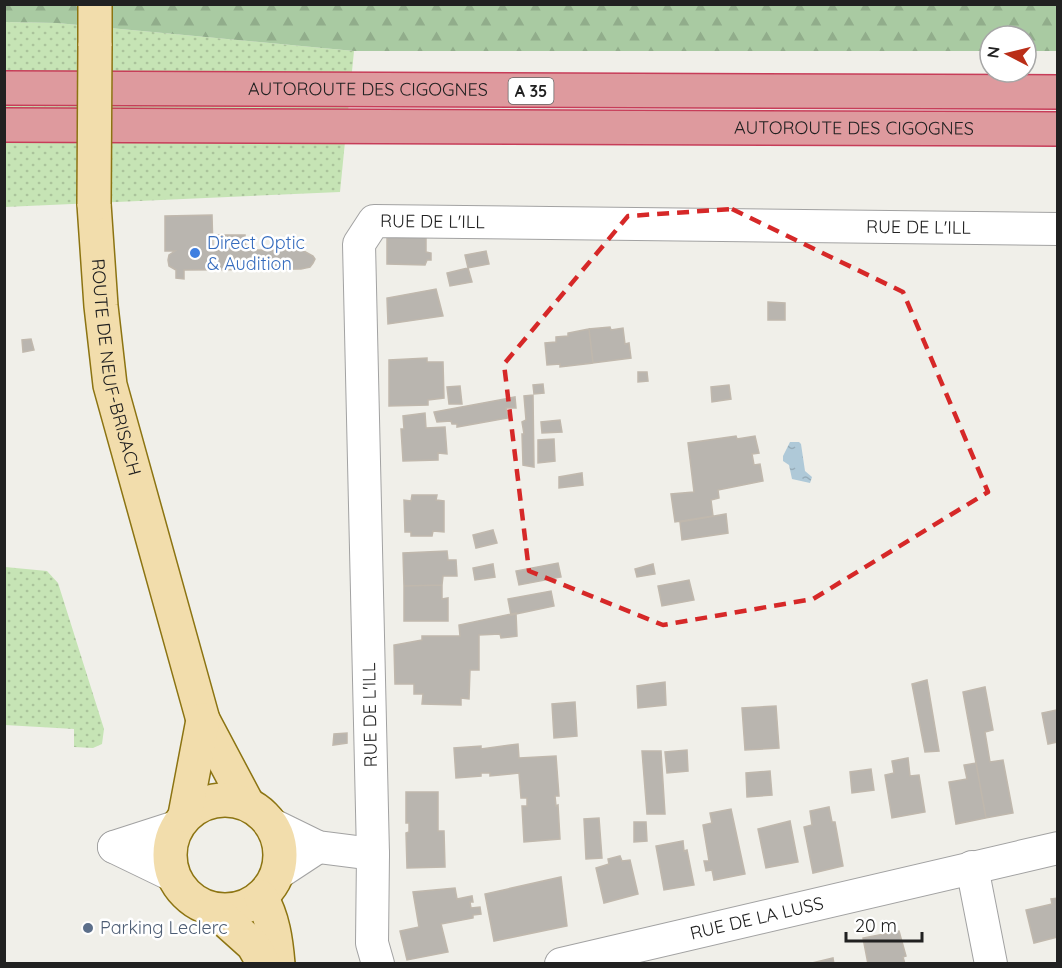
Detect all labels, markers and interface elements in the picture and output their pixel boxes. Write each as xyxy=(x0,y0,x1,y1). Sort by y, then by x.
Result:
north arrow xyxy=(978,24,1038,84)
text: N xyxy=(982,45,1004,59)
street label: AUTOROUTE DES CIGOGNES xyxy=(248,77,488,101)
road number: A 35 xyxy=(508,78,554,104)
street label: AUTOROUTE DES CIGOGNES xyxy=(734,116,974,140)
street label: RUE DE L'ILL xyxy=(380,209,485,233)
street label: RUE DE L'ILL xyxy=(866,215,971,239)
place label: Direct Optic & Audition xyxy=(207,231,305,275)
marker: Direct Optic & Audition xyxy=(188,246,202,260)
street label: ROUTE DE NEUF-BRISACH xyxy=(87,258,147,478)
street label: RUE DE L'ILL xyxy=(357,662,382,768)
street label: RUE DE LA LUSS xyxy=(688,891,826,945)
scale bar xyxy=(846,905,922,943)
text: 20 m xyxy=(855,914,897,937)
place label: Parking Leclerc xyxy=(100,916,228,939)
marker: Parking Leclerc xyxy=(81,921,95,935)

